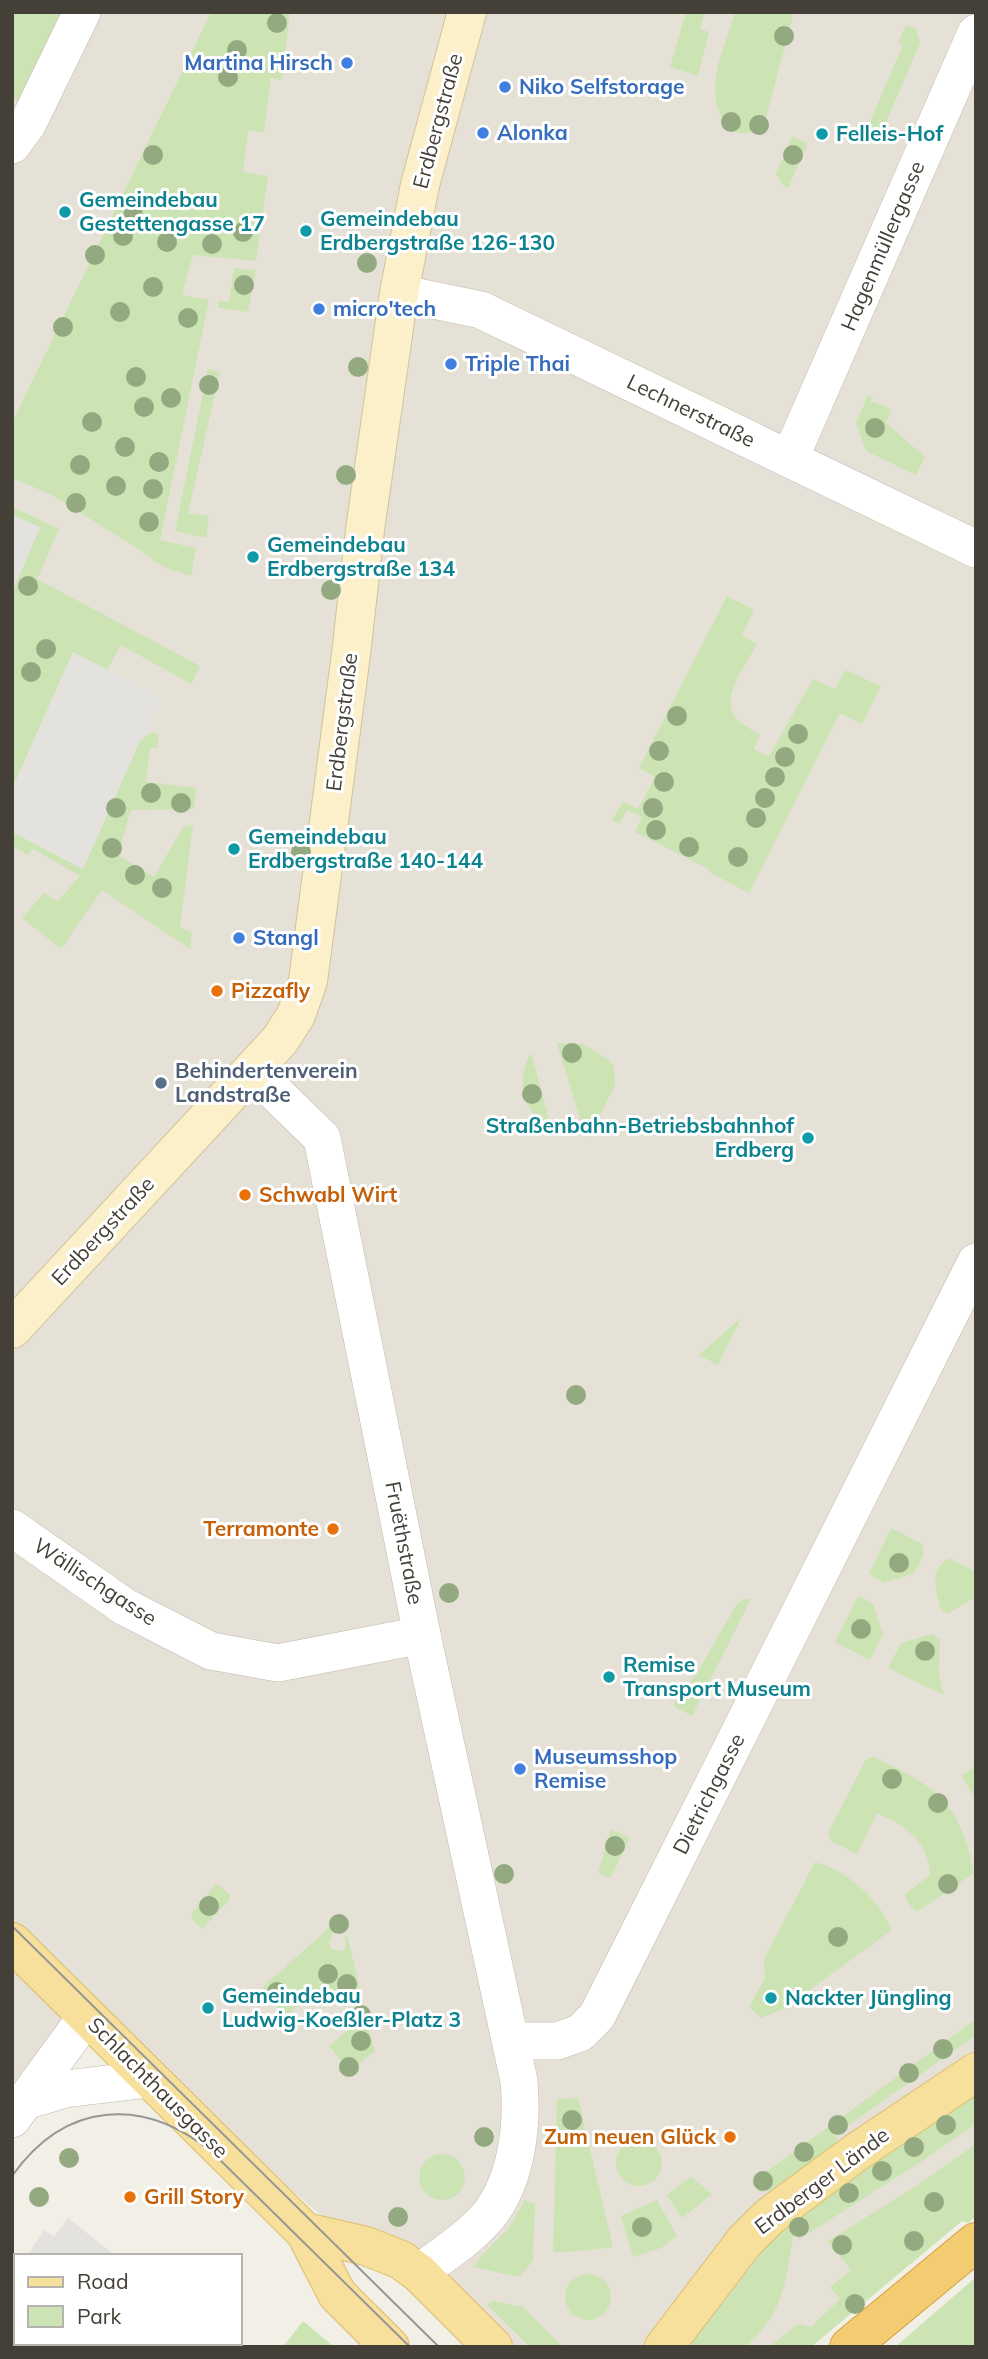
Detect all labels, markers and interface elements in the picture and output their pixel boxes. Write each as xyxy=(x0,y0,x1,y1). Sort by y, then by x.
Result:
place label: Martina Hirsch xyxy=(184,49,333,75)
street label: Erdbergstraße xyxy=(406,50,468,191)
marker: Martina Hirsch xyxy=(339,55,355,71)
place label: Niko Selfstorage xyxy=(519,73,685,99)
marker: Niko Selfstorage xyxy=(497,79,513,95)
place label: Alonka xyxy=(497,119,568,145)
place label: Felleis-Hof xyxy=(836,120,944,146)
marker: Alonka xyxy=(475,125,491,141)
marker: Felleis-Hof xyxy=(814,126,830,142)
street label: Hagenmüllergasse xyxy=(835,157,930,334)
place label: Gemeindebau Gestettengasse 17 xyxy=(79,186,265,236)
marker: Gemeindebau Gestettengasse 17 xyxy=(57,204,73,220)
place label: Gemeindebau Erdbergstraße 126-130 xyxy=(320,205,555,255)
marker: Gemeindebau Erdbergstraße 126-130 xyxy=(298,223,314,239)
place label: micro'tech xyxy=(333,295,436,321)
marker: micro'tech xyxy=(311,301,327,317)
place label: Triple Thai xyxy=(465,350,570,376)
marker: Triple Thai xyxy=(443,356,459,372)
street label: Lechnerstraße xyxy=(623,368,760,452)
place label: Gemeindebau Erdbergstraße 134 xyxy=(267,531,455,581)
marker: Gemeindebau Erdbergstraße 134 xyxy=(245,549,261,565)
street label: Erdbergstraße xyxy=(320,651,362,793)
place label: Gemeindebau Erdbergstraße 140-144 xyxy=(248,823,483,873)
marker: Gemeindebau Erdbergstraße 140-144 xyxy=(226,841,242,857)
place label: Stangl xyxy=(253,924,319,950)
marker: Stangl xyxy=(231,930,247,946)
place label: Pizzafly xyxy=(231,977,311,1003)
marker: Pizzafly xyxy=(209,983,225,999)
place label: Behindertenverein Landstraße xyxy=(175,1057,358,1107)
marker: Behindertenverein Landstraße xyxy=(153,1075,169,1091)
place label: Straßenbahn-Betriebsbahnhof Erdberg xyxy=(486,1112,795,1162)
marker: Straßenbahn-Betriebsbahnhof Erdberg xyxy=(800,1130,816,1146)
street label: Erdbergstraße xyxy=(45,1171,159,1290)
place label: Schwabl Wirt xyxy=(259,1181,397,1207)
marker: Schwabl Wirt xyxy=(237,1187,253,1203)
street label: Fruëthstraße xyxy=(380,1479,430,1607)
place label: Terramonte xyxy=(203,1515,319,1541)
marker: Terramonte xyxy=(325,1521,341,1537)
street label: Wällischgasse xyxy=(29,1532,162,1631)
place label: Remise Transport Museum xyxy=(623,1651,811,1701)
marker: Remise Transport Museum xyxy=(601,1669,617,1685)
street label: Dietrichgasse xyxy=(666,1729,750,1858)
place label: Museumsshop Remise xyxy=(534,1743,677,1793)
marker: Museumsshop Remise xyxy=(512,1761,528,1777)
place label: Gemeindebau Ludwig-Koeßler-Platz 3 xyxy=(222,1982,461,2032)
place label: Nackter Jüngling xyxy=(785,1984,952,2010)
marker: Nackter Jüngling xyxy=(763,1990,779,2006)
marker: Gemeindebau Ludwig-Koeßler-Platz 3 xyxy=(200,2000,216,2016)
street label: Schlachthausgasse xyxy=(83,2011,235,2163)
street label: Erdberger Lände xyxy=(749,2121,894,2239)
place label: Zum neuen Glück xyxy=(544,2123,716,2149)
marker: Zum neuen Glück xyxy=(722,2129,738,2145)
place label: Grill Story xyxy=(144,2183,245,2209)
marker: Grill Story xyxy=(122,2189,138,2205)
legend xyxy=(14,2254,242,2345)
text: Road xyxy=(77,2268,128,2294)
text: Park xyxy=(77,2303,121,2329)

